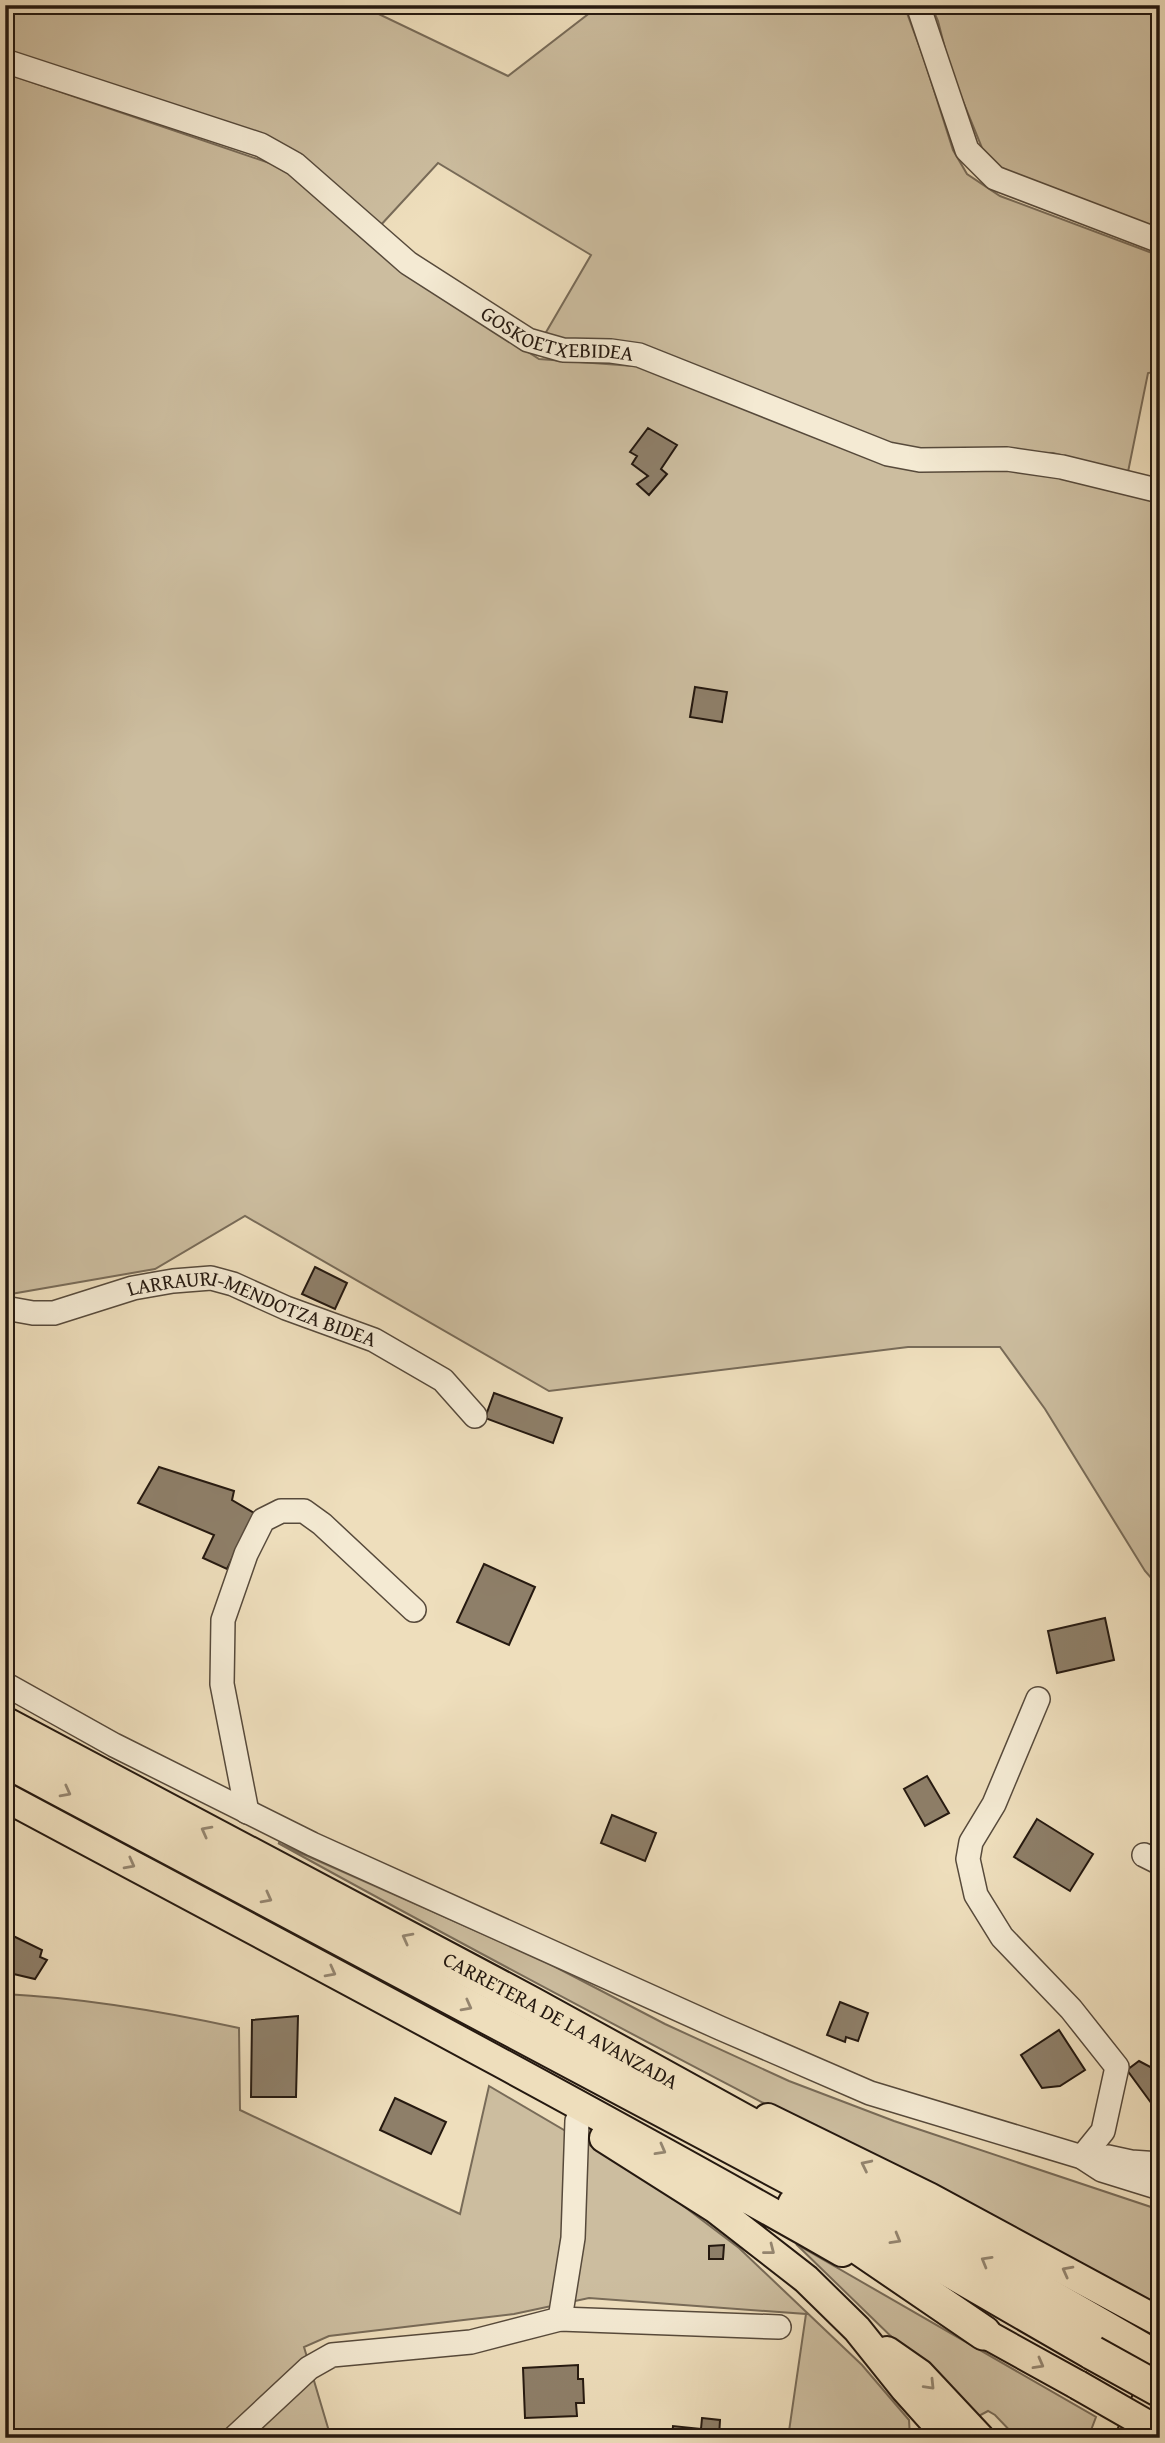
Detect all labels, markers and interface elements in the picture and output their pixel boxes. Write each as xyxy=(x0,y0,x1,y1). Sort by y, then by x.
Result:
street label: GOSKOETXEBIDEA xyxy=(475,298,636,369)
street label: LARRAURI-MENDOTZA BIDEA xyxy=(123,1262,381,1355)
one-way arrow xyxy=(58,1783,71,1797)
one-way arrow xyxy=(201,1825,213,1839)
one-way arrow xyxy=(123,1856,135,1870)
one-way arrow xyxy=(259,1890,272,1903)
one-way arrow xyxy=(402,1932,414,1946)
street label: CARRETERA DE LA AVANZADA xyxy=(438,1944,685,2097)
one-way arrow xyxy=(324,1963,336,1977)
one-way arrow xyxy=(460,1997,472,2011)
one-way arrow xyxy=(654,2142,667,2155)
one-way arrow xyxy=(861,2160,873,2174)
one-way arrow xyxy=(888,2231,901,2244)
one-way arrow xyxy=(762,2242,774,2255)
one-way arrow xyxy=(980,2256,993,2269)
one-way arrow xyxy=(1062,2266,1074,2280)
one-way arrow xyxy=(1032,2355,1044,2369)
one-way arrow xyxy=(921,2377,934,2390)

